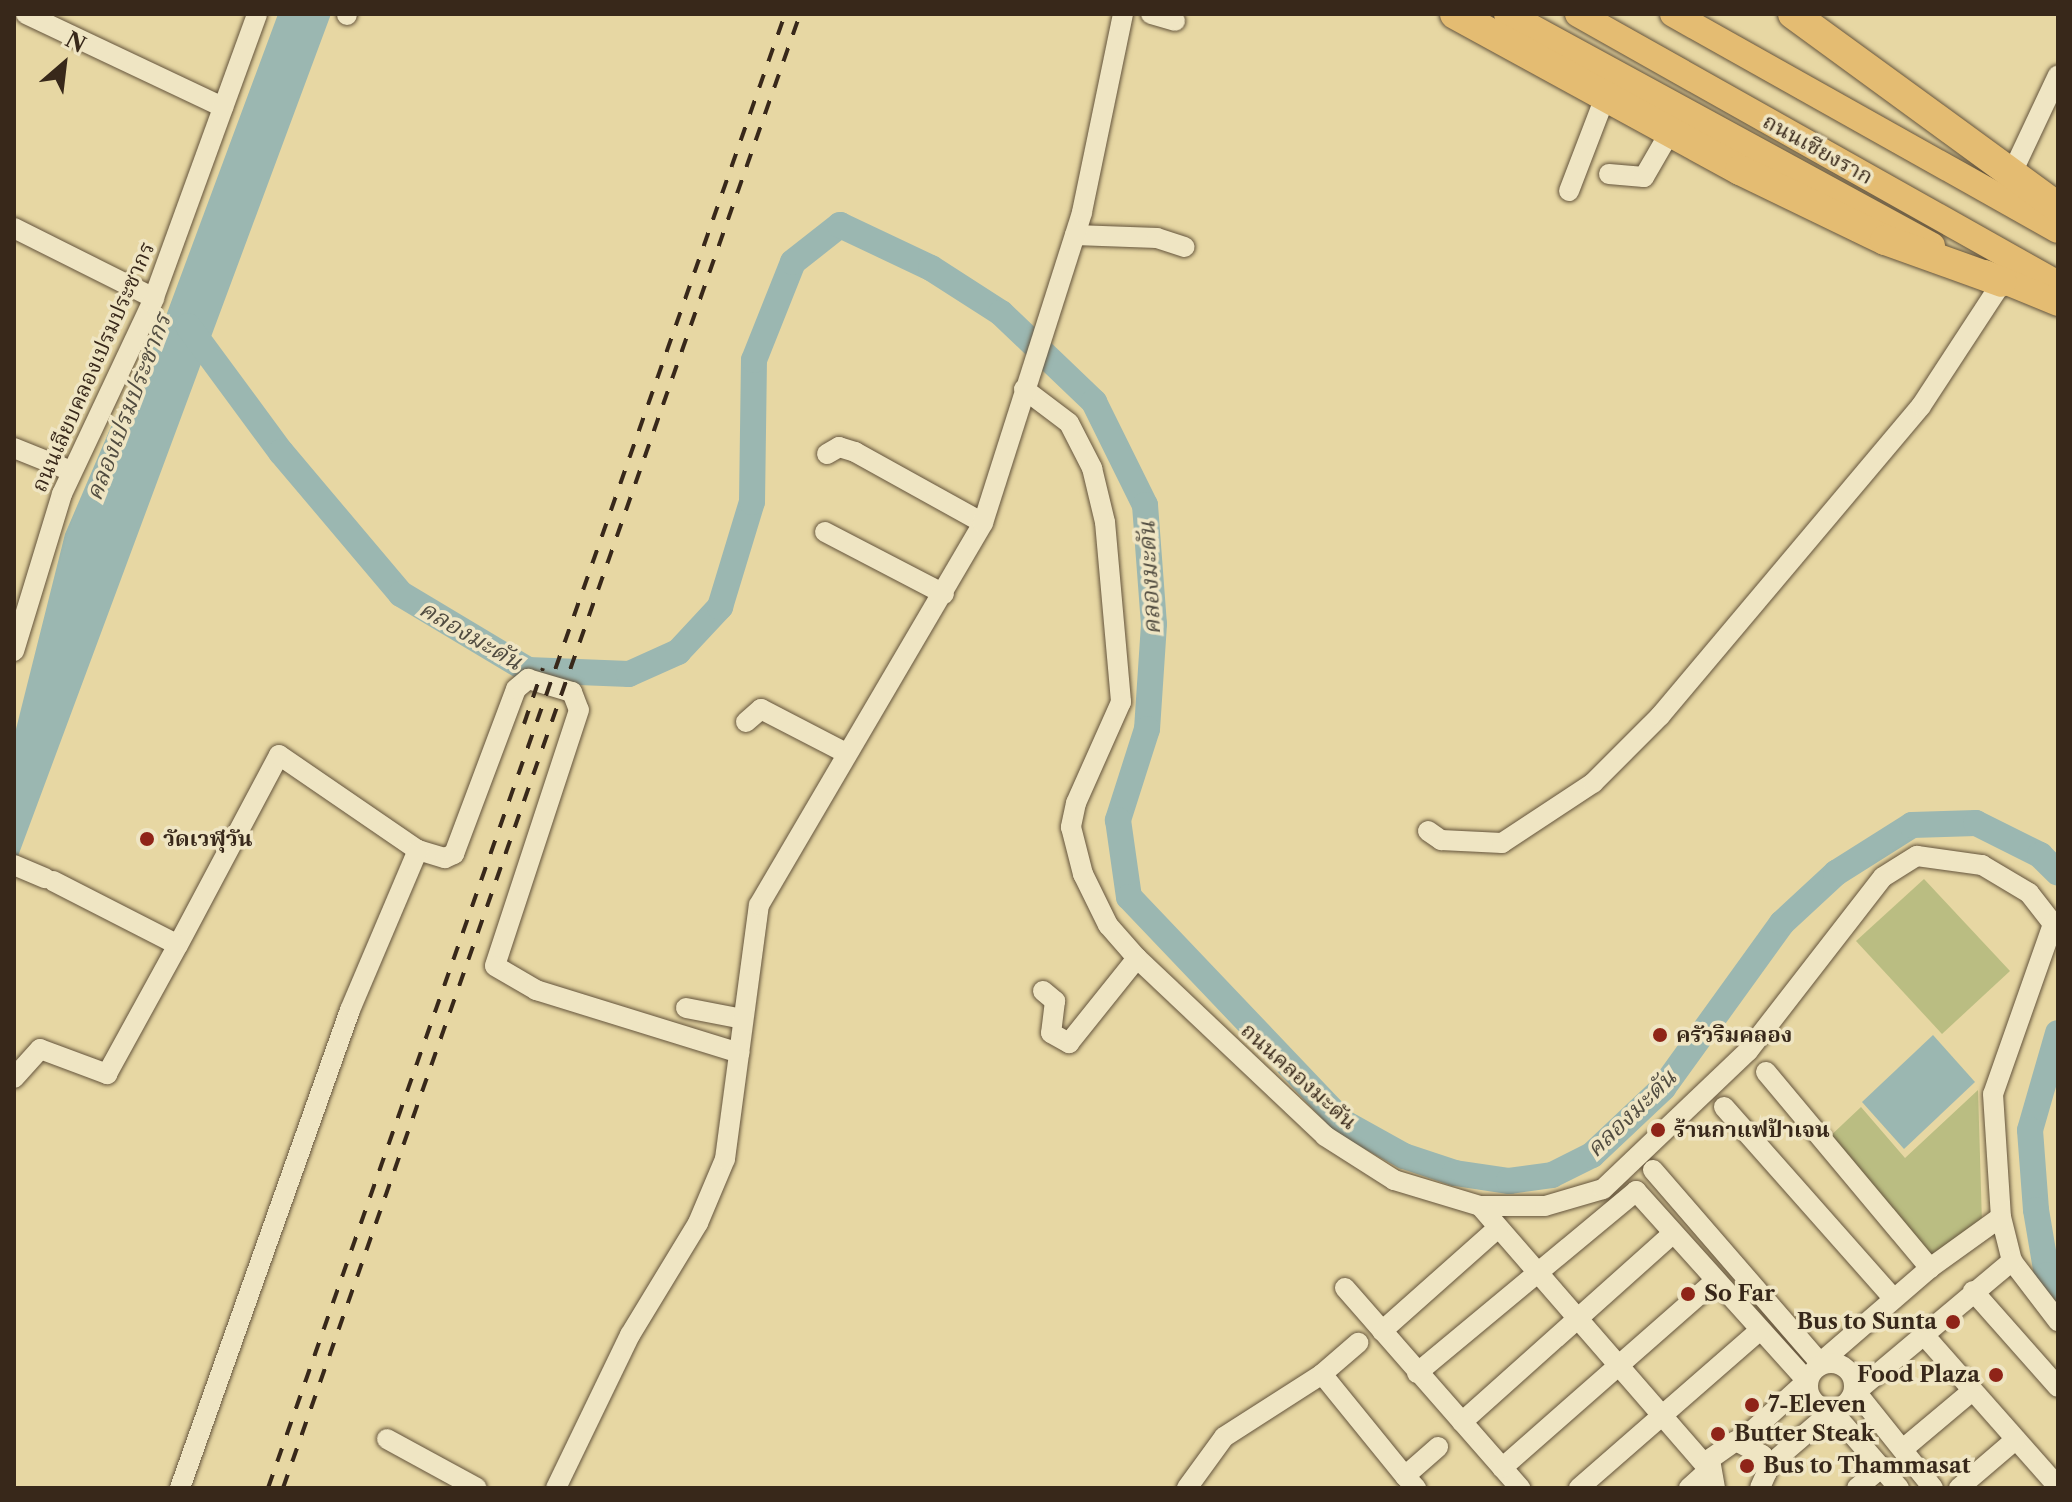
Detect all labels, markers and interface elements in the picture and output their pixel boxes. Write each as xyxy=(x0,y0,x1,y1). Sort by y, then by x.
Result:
north arrow xyxy=(24,24,104,104)
text: N xyxy=(61,26,90,59)
street label: ถนนเชียงราก xyxy=(1758,108,1878,190)
street label: ถนนเลียบคลองเปรมประชากร xyxy=(26,238,160,496)
water label: คลองเปรมประชากร xyxy=(79,310,177,504)
water label: คลองมะดัน xyxy=(1132,520,1166,636)
water label: คลองมะดัน xyxy=(414,594,528,676)
place label: วัดเวฬุวัน xyxy=(163,826,253,852)
marker: วัดเวฬุวัน xyxy=(138,830,156,848)
street label: ถนนคลองมะดัน xyxy=(1236,1017,1362,1135)
place label: ครัวริมคลอง xyxy=(1676,1022,1792,1048)
marker: ครัวริมคลอง xyxy=(1651,1026,1669,1044)
water label: คลองมะดัน xyxy=(1580,1063,1682,1163)
place label: ร้านกาแฟป้าเจน xyxy=(1674,1117,1830,1143)
marker: ร้านกาแฟป้าเจน xyxy=(1649,1121,1667,1139)
place label: So Far xyxy=(1704,1281,1775,1307)
marker: So Far xyxy=(1679,1285,1697,1303)
place label: Bus to Sunta xyxy=(1797,1309,1937,1335)
marker: Bus to Sunta xyxy=(1944,1313,1962,1331)
place label: Food Plaza xyxy=(1857,1362,1980,1388)
marker: Food Plaza xyxy=(1987,1366,2005,1384)
place label: 7-Eleven xyxy=(1768,1392,1866,1418)
marker: 7-Eleven xyxy=(1743,1396,1761,1414)
place label: Butter Steak xyxy=(1734,1421,1875,1447)
marker: Butter Steak xyxy=(1709,1425,1727,1443)
place label: Bus to Thammasat xyxy=(1763,1453,1971,1479)
marker: Bus to Thammasat xyxy=(1738,1457,1756,1475)

